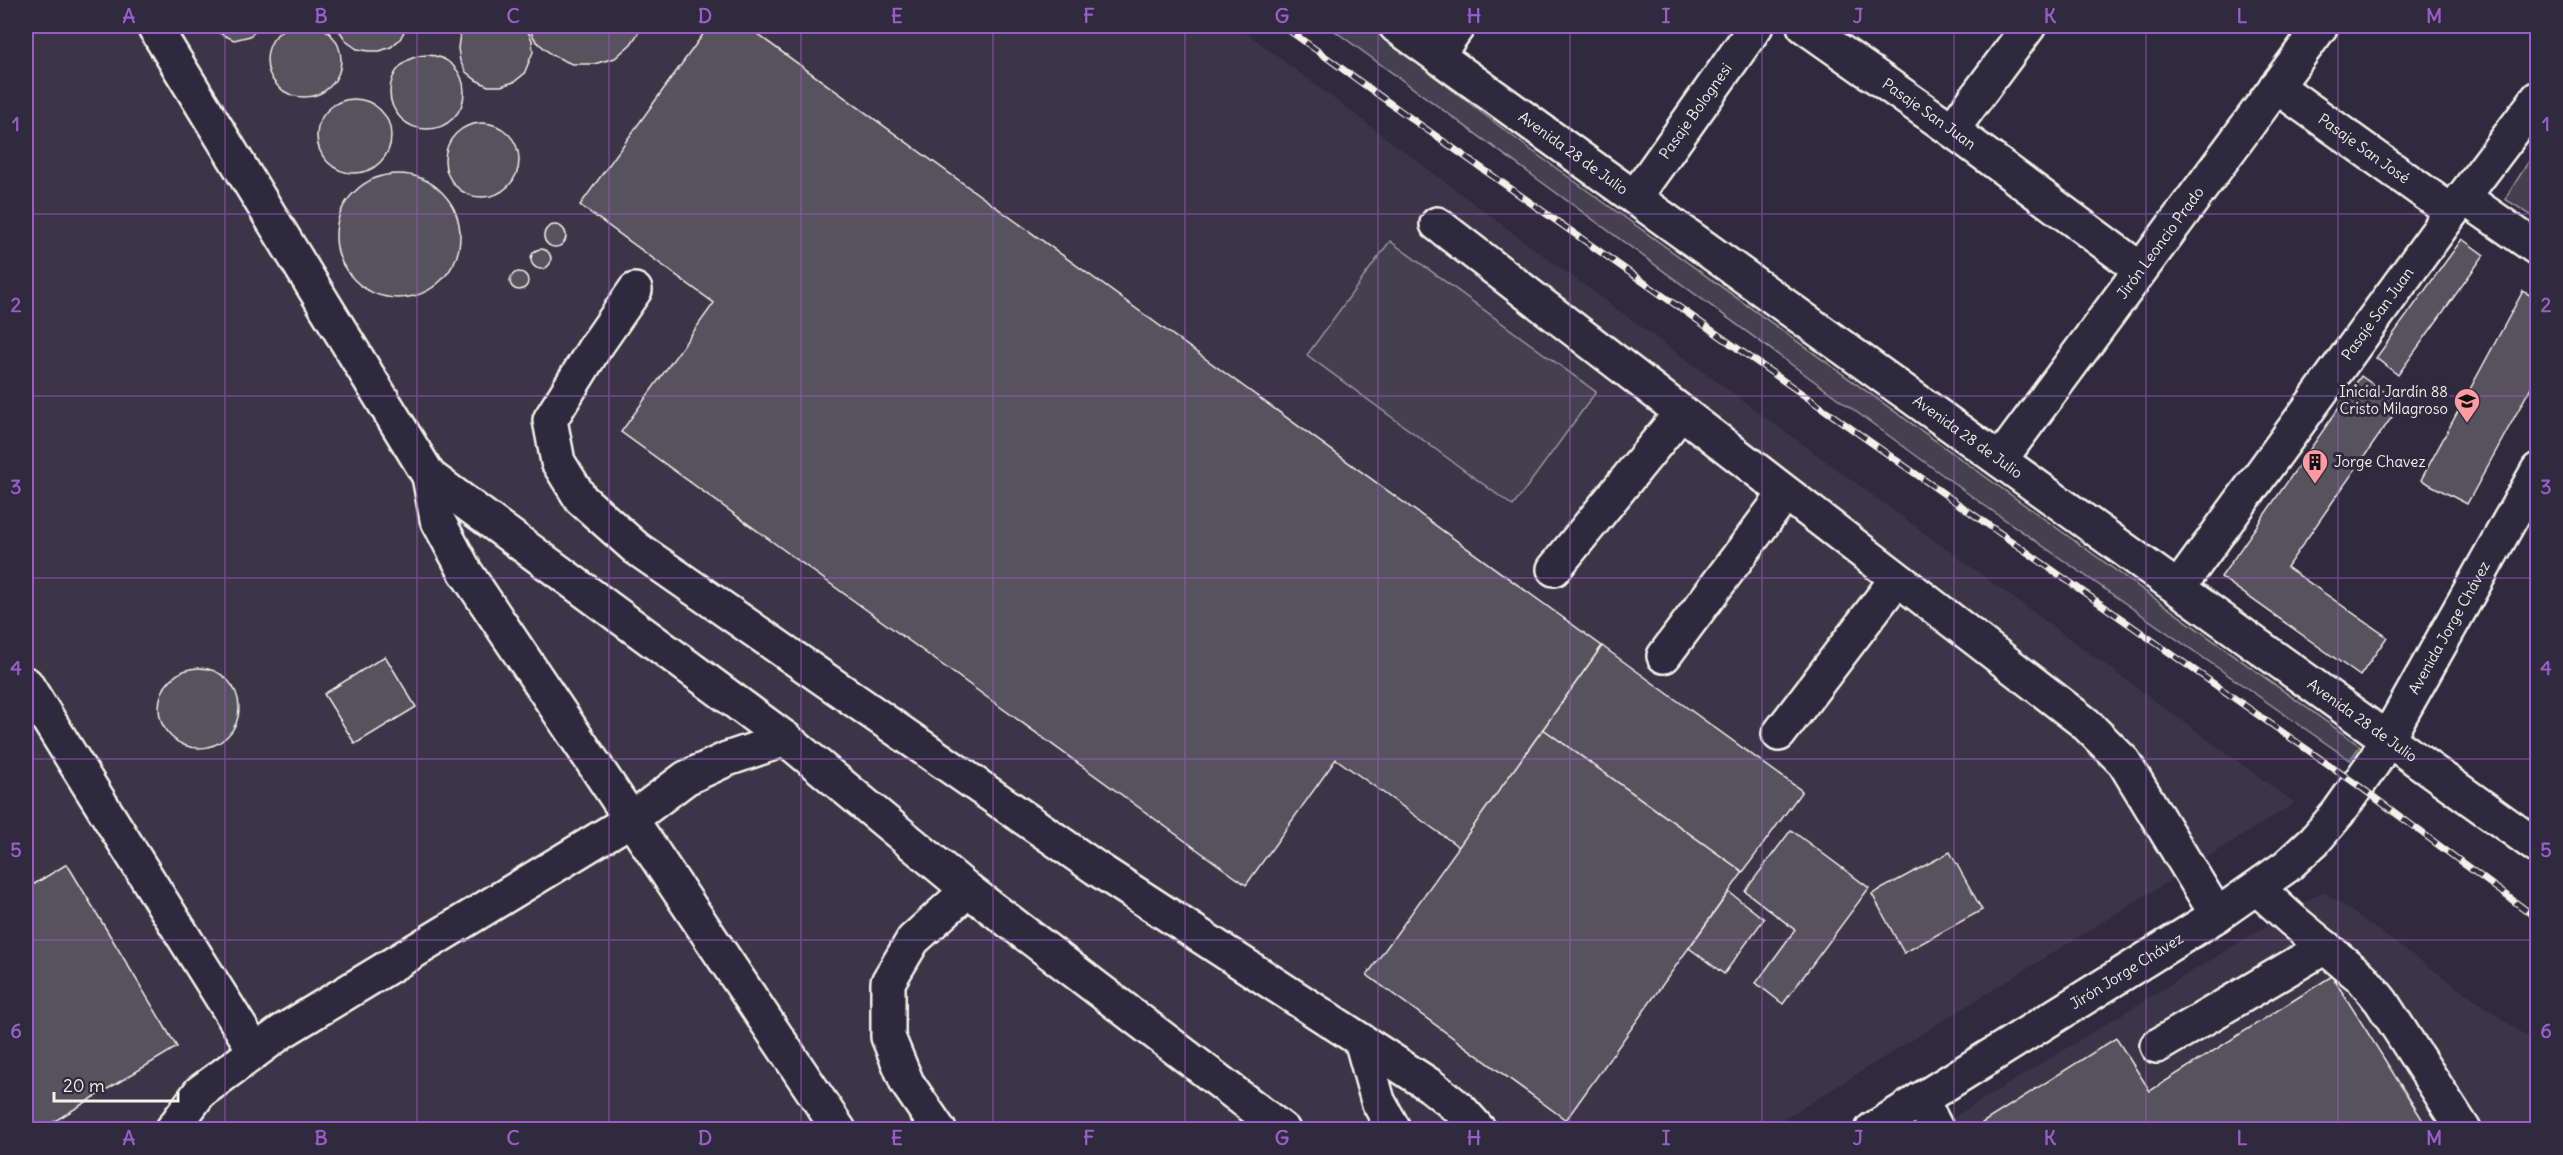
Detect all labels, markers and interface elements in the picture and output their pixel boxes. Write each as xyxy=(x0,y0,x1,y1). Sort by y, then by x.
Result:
text: A xyxy=(123,3,136,28)
text: B xyxy=(314,3,328,28)
text: C xyxy=(506,3,520,28)
text: D xyxy=(698,3,712,28)
text: E xyxy=(891,3,903,28)
text: F xyxy=(1083,3,1095,28)
text: G xyxy=(1275,3,1289,28)
text: H xyxy=(1467,3,1481,28)
text: I xyxy=(1662,3,1671,28)
text: J xyxy=(1853,3,1864,28)
text: K xyxy=(2044,3,2057,28)
text: L xyxy=(2237,3,2248,28)
text: M xyxy=(2426,3,2442,28)
street label: Pasaje Bolognesi xyxy=(1655,59,1736,163)
street label: Pasaje San Juan xyxy=(1879,74,1980,154)
street label: Avenida 28 de Julio xyxy=(1515,107,1632,199)
street label: Pasaje San José xyxy=(2315,109,2413,188)
text: 1 xyxy=(12,111,20,136)
text: 1 xyxy=(2542,111,2550,136)
street label: Jirón Leoncio Prado xyxy=(2113,183,2208,302)
street label: Pasaje San Juan xyxy=(2337,263,2418,364)
text: 2 xyxy=(11,292,22,317)
text: 2 xyxy=(2541,292,2552,317)
place label: Inicial Jardín 88 Cristo Milagroso xyxy=(2339,382,2448,418)
school or university icon: Inicial Jardín 88 Cristo Milagroso xyxy=(2452,386,2482,424)
street label: Avenida 28 de Julio xyxy=(1909,391,2026,482)
building icon: Jorge Chavez xyxy=(2300,447,2330,485)
place label: Jorge Chavez xyxy=(2334,452,2426,471)
text: 3 xyxy=(10,474,22,499)
text: 3 xyxy=(2540,474,2552,499)
street label: Avenida Jorge Chávez xyxy=(2404,558,2494,697)
text: 4 xyxy=(10,655,22,680)
text: 4 xyxy=(2540,655,2552,680)
street label: Avenida 28 de Julio xyxy=(2304,674,2421,766)
text: 5 xyxy=(10,837,22,862)
text: 5 xyxy=(2540,837,2552,862)
street label: Jirón Jorge Chávez xyxy=(2066,929,2186,1013)
text: 6 xyxy=(10,1018,22,1043)
text: 6 xyxy=(2540,1018,2552,1043)
scale bar xyxy=(54,1065,178,1103)
text: 20 m xyxy=(63,1074,105,1097)
text: A xyxy=(123,1125,136,1150)
text: B xyxy=(314,1125,328,1150)
text: C xyxy=(506,1125,520,1150)
text: D xyxy=(698,1125,712,1150)
text: E xyxy=(891,1125,903,1150)
text: F xyxy=(1083,1125,1095,1150)
text: G xyxy=(1275,1125,1289,1150)
text: H xyxy=(1467,1125,1481,1150)
text: I xyxy=(1662,1125,1671,1150)
text: J xyxy=(1853,1125,1864,1150)
text: K xyxy=(2044,1125,2057,1150)
text: L xyxy=(2237,1125,2248,1150)
text: M xyxy=(2426,1125,2442,1150)

